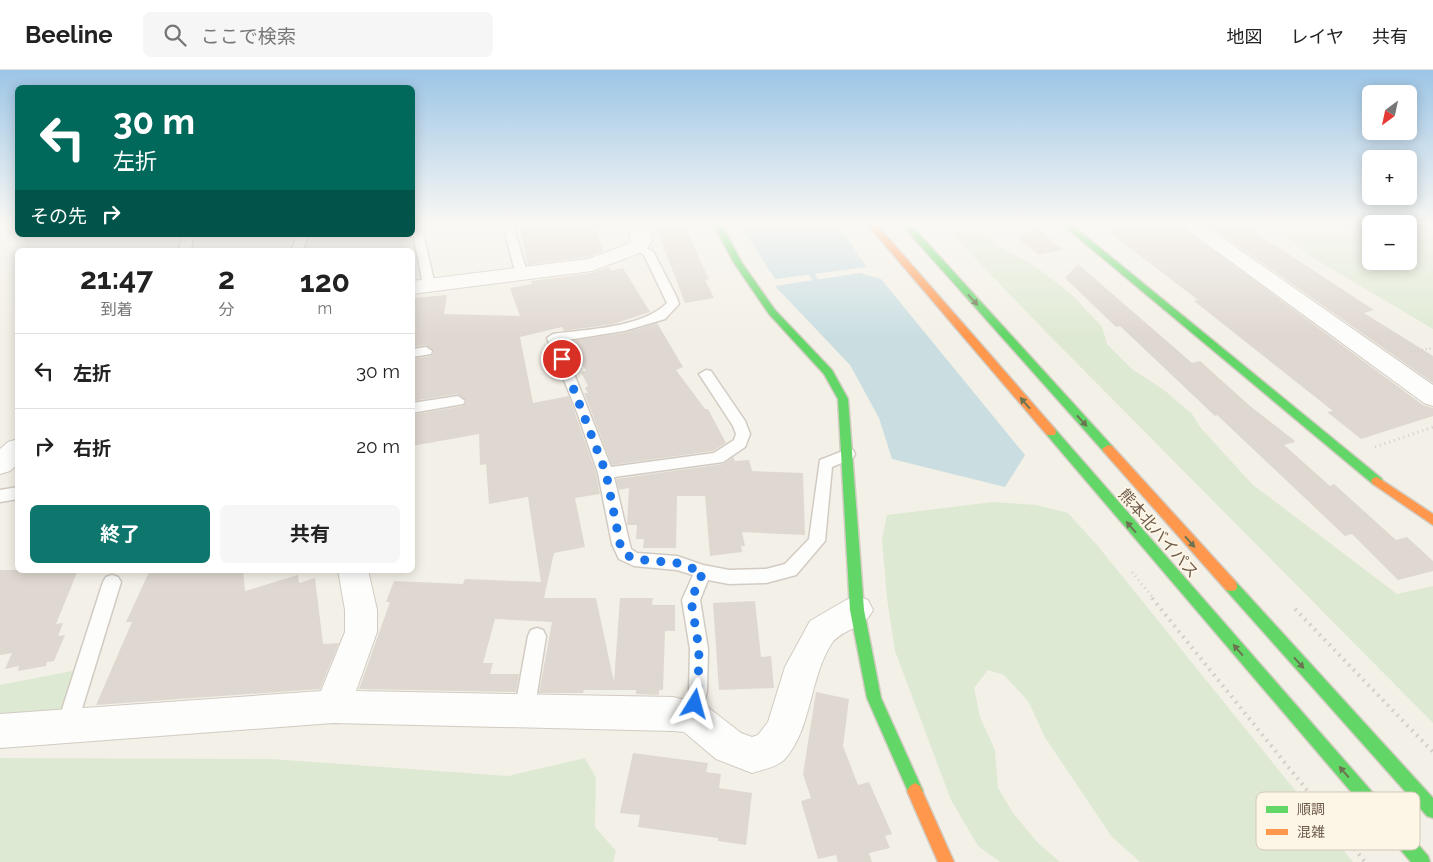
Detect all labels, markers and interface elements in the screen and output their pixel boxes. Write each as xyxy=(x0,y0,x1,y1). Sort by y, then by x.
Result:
search box xyxy=(143,12,493,57)
text: Beeline xyxy=(25,20,113,49)
icon: search xyxy=(161,21,189,49)
text: ここで検索 xyxy=(201,25,296,47)
text: 地図 xyxy=(1227,26,1263,47)
text: レイヤ xyxy=(1291,26,1344,47)
text: 共有 xyxy=(1372,26,1408,47)
north arrow xyxy=(1362,85,1418,140)
map controls xyxy=(1362,85,1417,270)
text: 30 m xyxy=(113,101,195,142)
icon: left xyxy=(30,105,95,170)
text: 左折 xyxy=(113,148,157,174)
button: + xyxy=(1362,150,1417,205)
icon: right xyxy=(97,200,125,228)
text: その先 xyxy=(30,205,87,227)
button: − xyxy=(1362,215,1417,270)
text: 21:47 xyxy=(80,261,153,296)
text: 2 xyxy=(218,261,235,296)
text: 120 xyxy=(300,264,350,299)
one-way arrow xyxy=(968,294,979,307)
text: m xyxy=(318,299,332,318)
text: 到着 xyxy=(100,300,133,319)
text: 分 xyxy=(218,300,234,319)
pin xyxy=(541,338,583,380)
icon: arrive xyxy=(548,345,576,373)
icon: left xyxy=(30,357,58,385)
text: 30 m xyxy=(356,360,400,382)
text: 左折 xyxy=(73,362,111,384)
one-way arrow xyxy=(1020,397,1031,410)
one-way arrow xyxy=(1076,415,1088,427)
icon: right xyxy=(30,432,58,460)
text: 20 m xyxy=(356,435,400,457)
text: 右折 xyxy=(73,437,111,459)
street label: 熊本北バイパス xyxy=(1115,485,1202,582)
button: 終了 xyxy=(30,505,210,563)
button: 共有 xyxy=(220,505,400,563)
one-way arrow xyxy=(1126,520,1137,533)
one-way arrow xyxy=(1185,536,1196,549)
one-way arrow xyxy=(1232,643,1243,656)
one-way arrow xyxy=(1293,657,1305,669)
position arrow xyxy=(668,677,720,729)
one-way arrow xyxy=(1338,767,1350,779)
legend xyxy=(1256,792,1420,850)
text: 順調 xyxy=(1297,801,1325,817)
text: 混雑 xyxy=(1297,824,1325,840)

